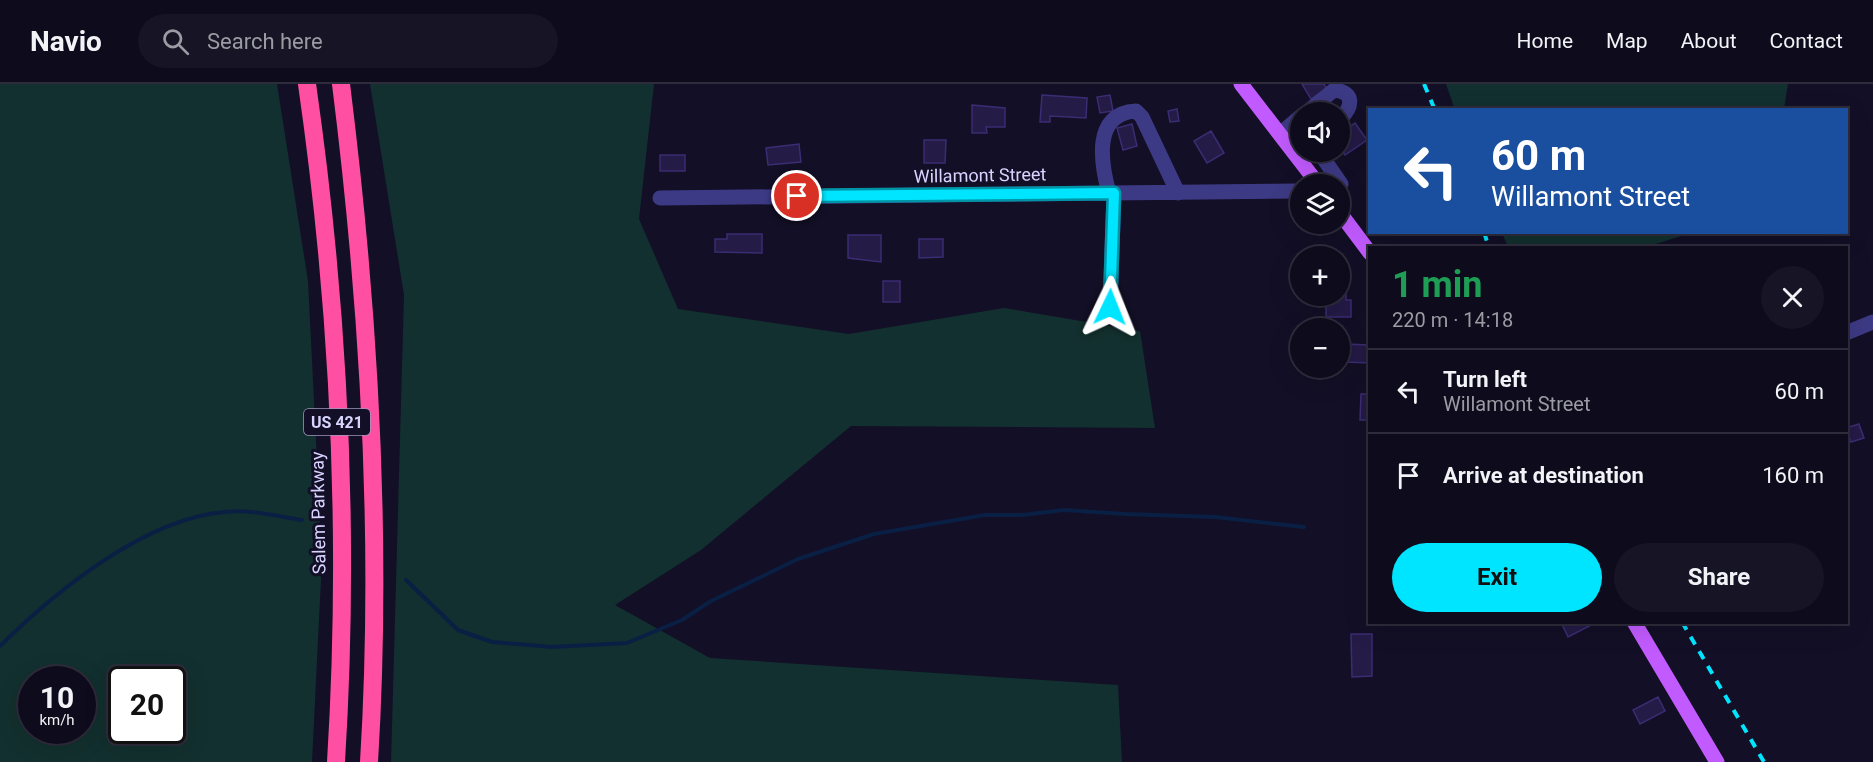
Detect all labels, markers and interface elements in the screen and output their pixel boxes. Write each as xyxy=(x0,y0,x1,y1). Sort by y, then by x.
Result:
search box xyxy=(138,14,558,68)
text: Navio xyxy=(30,25,102,58)
icon: search xyxy=(159,25,192,58)
text: Search here xyxy=(207,29,323,54)
text: Home xyxy=(1517,29,1573,53)
text: Map xyxy=(1606,29,1648,53)
text: About xyxy=(1681,29,1737,53)
text: Contact xyxy=(1770,29,1843,53)
map controls xyxy=(1290,102,1350,378)
button: sound xyxy=(1290,102,1350,162)
text: 60 m xyxy=(1491,131,1586,180)
icon: left xyxy=(1392,132,1470,210)
street label: Willamont Street xyxy=(913,163,1047,187)
pin xyxy=(771,170,822,221)
button: layers xyxy=(1290,174,1350,234)
icon: arrive xyxy=(780,179,813,212)
text: Willamont Street xyxy=(1491,181,1690,213)
button: + xyxy=(1290,246,1350,306)
text: 1 min xyxy=(1392,264,1483,306)
button: close xyxy=(1761,266,1824,329)
position arrow xyxy=(1078,275,1142,339)
text: 220 m · 14:18 xyxy=(1392,308,1513,332)
button: − xyxy=(1290,318,1350,378)
text: Turn left xyxy=(1443,367,1527,392)
icon: left xyxy=(1392,375,1425,408)
text: 60 m xyxy=(1775,379,1824,404)
text: Willamont Street xyxy=(1443,392,1590,416)
road number: US 421 xyxy=(304,409,370,435)
street label: Salem Parkway xyxy=(306,451,330,574)
icon: arrive xyxy=(1392,459,1425,492)
text: Arrive at destination xyxy=(1443,463,1644,488)
text: 160 m xyxy=(1762,463,1824,488)
button: Exit xyxy=(1392,543,1602,612)
button: Share xyxy=(1614,543,1824,612)
speed limit sign: 20 xyxy=(108,666,186,744)
text: 10 xyxy=(40,680,74,715)
text: km/h xyxy=(39,711,75,729)

